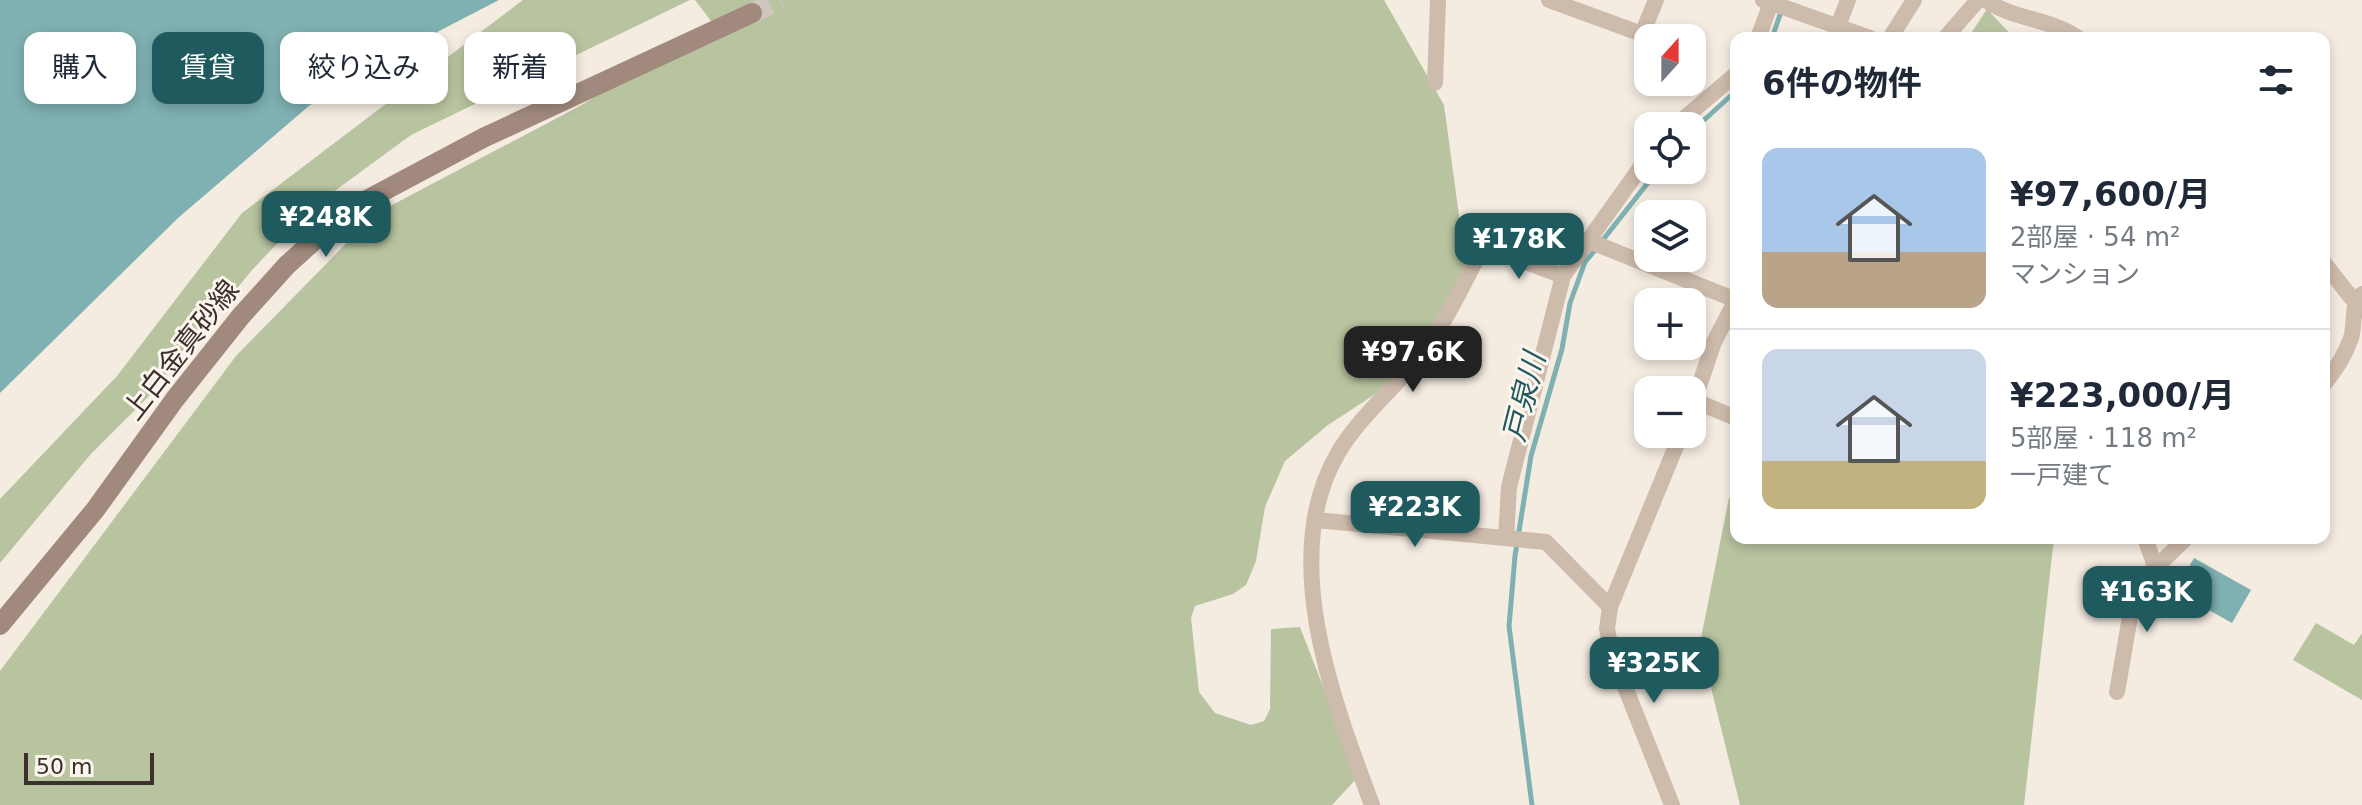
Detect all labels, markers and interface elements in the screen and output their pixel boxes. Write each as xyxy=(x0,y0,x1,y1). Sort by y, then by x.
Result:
north arrow xyxy=(1634,24,1706,96)
map controls xyxy=(1634,24,1706,448)
chip: 購入 xyxy=(24,32,136,104)
chip: 賃貸 xyxy=(152,32,264,104)
chip: 絞り込み xyxy=(280,32,448,104)
chip: 新着 xyxy=(464,32,576,104)
icon: filters xyxy=(2254,58,2298,102)
text: 6件の物件 xyxy=(1762,63,1922,103)
button: locate xyxy=(1634,112,1706,184)
text: ¥97,600/月 xyxy=(2010,174,2211,214)
icon: home xyxy=(1826,180,1922,276)
pin: ¥248K xyxy=(270,191,382,259)
button: layers xyxy=(1634,200,1706,272)
text: ¥248K xyxy=(280,202,372,232)
pin: ¥178K xyxy=(1463,213,1575,281)
text: 2部屋 · 54 m² xyxy=(2010,222,2180,252)
text: ¥178K xyxy=(1473,224,1565,254)
text: マンション xyxy=(2010,259,2140,289)
street label: 上白金真砂線 xyxy=(116,274,246,426)
button: + xyxy=(1634,288,1706,360)
pin: ¥97.6K xyxy=(1348,326,1478,394)
text: ¥97.6K xyxy=(1362,337,1464,367)
water label: 戸泉川 xyxy=(1496,346,1553,445)
text: ¥223,000/月 xyxy=(2010,375,2235,415)
button: − xyxy=(1634,376,1706,448)
icon: home xyxy=(1826,381,1922,477)
text: 5部屋 · 118 m² xyxy=(2010,423,2197,453)
text: 一戸建て xyxy=(2010,460,2114,490)
pin: ¥223K xyxy=(1359,481,1471,549)
text: ¥223K xyxy=(1369,492,1461,522)
pin: ¥163K xyxy=(2091,566,2203,634)
text: ¥163K xyxy=(2101,577,2193,607)
pin: ¥325K xyxy=(1598,637,1710,705)
text: ¥325K xyxy=(1608,648,1700,678)
scale bar xyxy=(24,749,154,785)
text: 50 m xyxy=(36,754,92,779)

